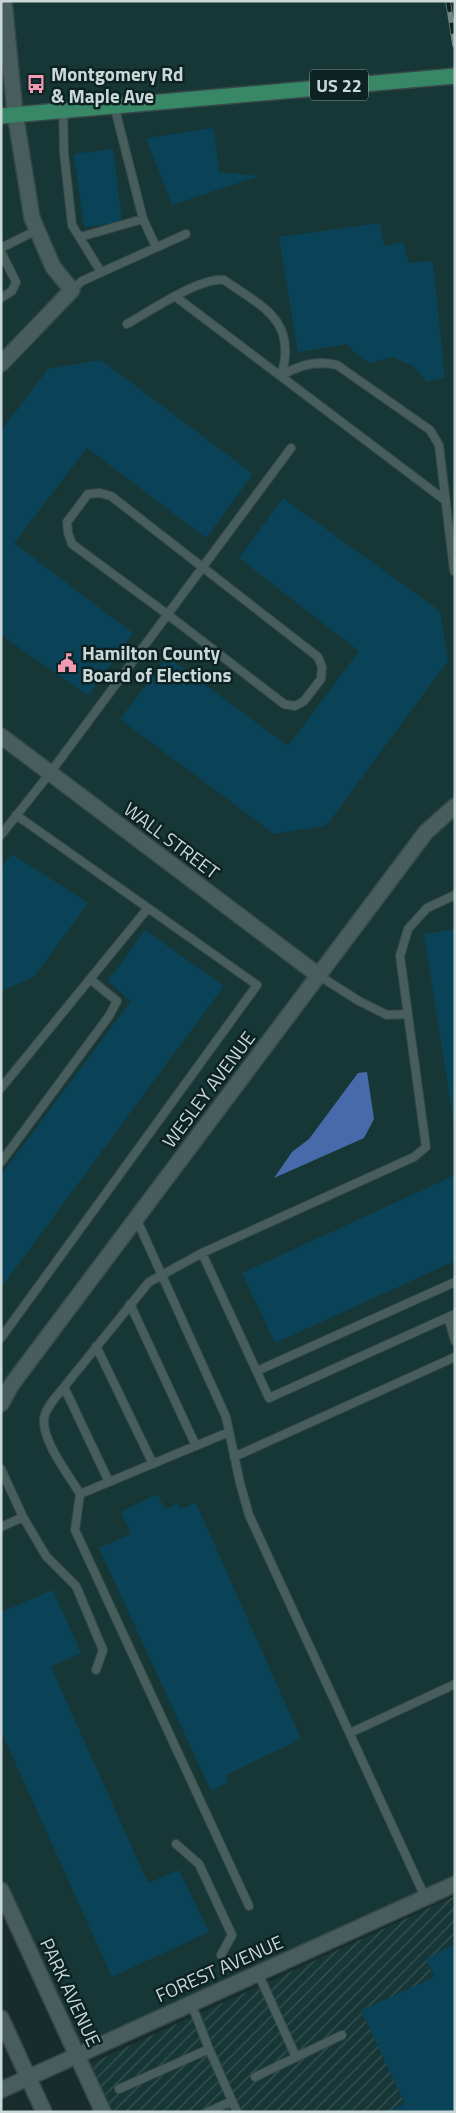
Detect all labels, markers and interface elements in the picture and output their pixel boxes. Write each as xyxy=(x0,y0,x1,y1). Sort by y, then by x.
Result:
place label: Montgomery Rd & Maple Ave xyxy=(51,59,183,110)
road number: US 22 xyxy=(310,70,368,100)
bus stop icon: Montgomery Rd & Maple Ave xyxy=(25,73,47,95)
place label: Hamilton County Board of Elections xyxy=(82,638,231,689)
public building icon: Hamilton County Board of Elections xyxy=(56,652,78,674)
street label: WALL STREET xyxy=(118,794,226,886)
street label: WESLEY AVENUE xyxy=(154,1025,262,1153)
street label: FOREST AVENUE xyxy=(151,1927,287,2009)
street label: PARK AVENUE xyxy=(33,1933,109,2051)

